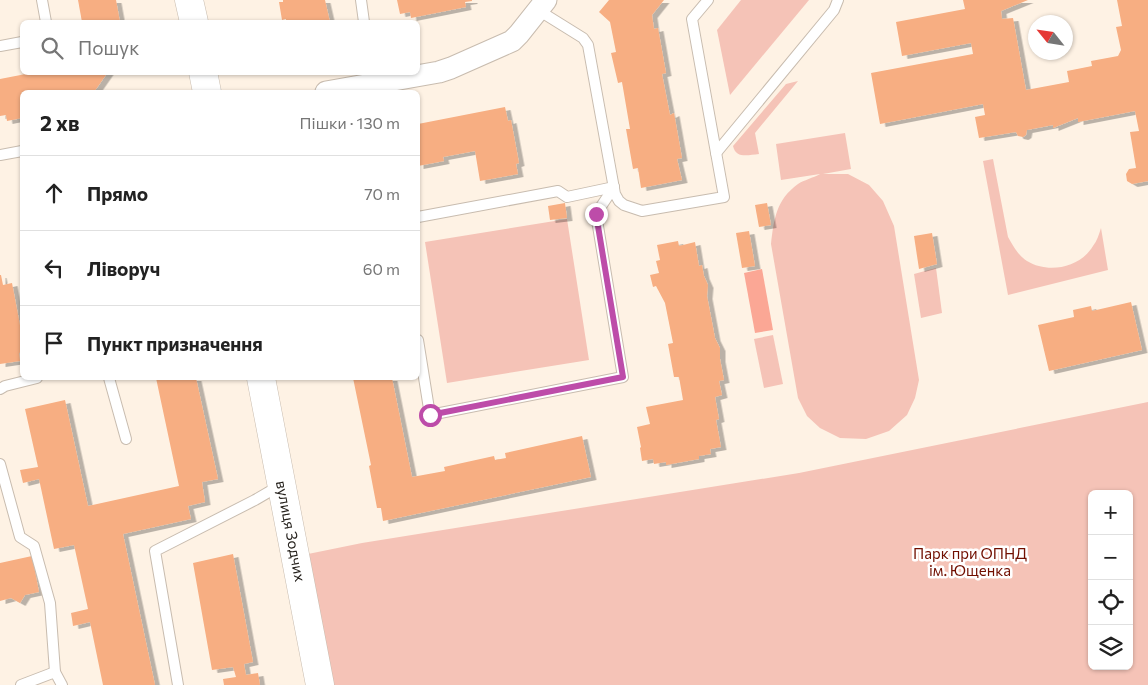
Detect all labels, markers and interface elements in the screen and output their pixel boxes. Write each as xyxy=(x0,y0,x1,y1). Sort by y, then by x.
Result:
north arrow xyxy=(1028,15,1073,60)
search box xyxy=(20,20,420,75)
icon: search xyxy=(38,34,66,62)
text: Пошук xyxy=(78,36,139,59)
text: 2 хв xyxy=(40,110,79,135)
text: Пішки · 130 m xyxy=(300,113,400,132)
icon: ahead xyxy=(40,179,68,207)
text: Прямо xyxy=(87,182,148,205)
text: 70 m xyxy=(364,184,400,203)
route end xyxy=(585,203,608,226)
icon: left xyxy=(40,254,68,282)
text: Ліворуч xyxy=(87,257,160,280)
text: 60 m xyxy=(363,259,400,278)
icon: arrive xyxy=(40,329,68,357)
text: Пункт призначення xyxy=(87,332,263,355)
route start xyxy=(419,404,442,427)
street label: вулиця Зодчих xyxy=(273,479,310,583)
map controls xyxy=(1088,490,1133,670)
button: + xyxy=(1088,490,1133,535)
button: − xyxy=(1088,535,1133,580)
park label: Парк при ОПНД ім. Ющенка xyxy=(913,544,1027,579)
button: locate xyxy=(1088,580,1133,625)
button: layers xyxy=(1088,625,1133,670)

